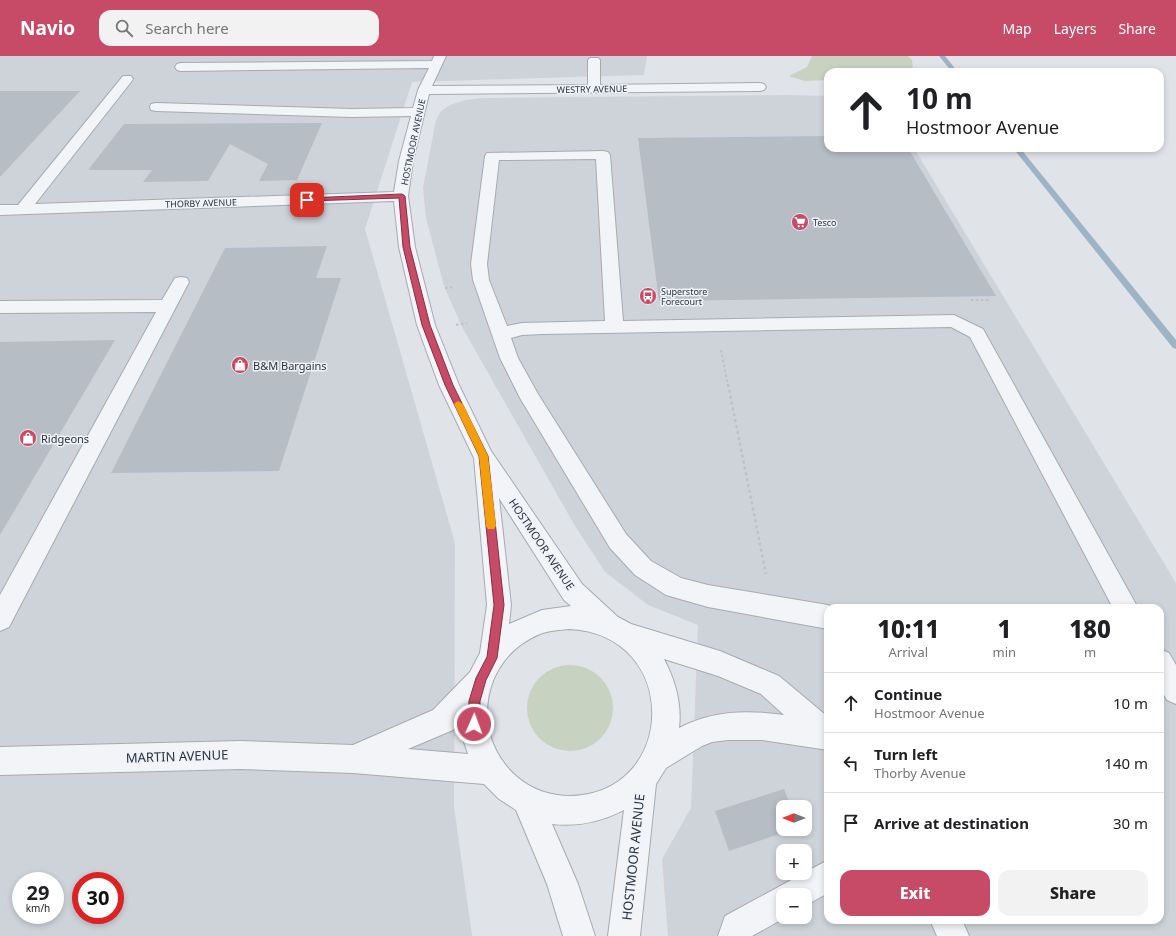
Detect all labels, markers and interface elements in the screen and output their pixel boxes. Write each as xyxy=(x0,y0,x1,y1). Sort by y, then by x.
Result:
search box xyxy=(99,10,379,46)
text: Navio xyxy=(20,15,75,41)
icon: search xyxy=(113,17,135,39)
text: Search here xyxy=(145,18,229,38)
text: Map xyxy=(1003,19,1032,38)
text: Layers xyxy=(1054,19,1096,38)
text: Share xyxy=(1118,19,1156,38)
text: 10 m xyxy=(906,79,973,117)
street label: WESTRY AVENUE xyxy=(557,82,627,96)
icon: ahead xyxy=(840,84,892,136)
street label: HOSTMOOR AVENUE xyxy=(397,98,429,186)
text: Hostmoor Avenue xyxy=(906,115,1059,139)
pin xyxy=(290,183,324,217)
icon: arrive xyxy=(296,189,318,211)
street label: THORBY AVENUE xyxy=(165,195,237,211)
supermarket icon: Tesco xyxy=(790,212,810,232)
place label: Tesco xyxy=(813,216,837,229)
place label: Superstore Forecourt xyxy=(661,285,707,308)
bus stop icon: Superstore Forecourt xyxy=(638,286,658,306)
shop icon: B&M Bargains xyxy=(230,355,250,375)
place label: B&M Bargains xyxy=(253,358,327,373)
shop icon: Ridgeons xyxy=(18,428,38,448)
place label: Ridgeons xyxy=(41,431,89,446)
street label: HOSTMOOR AVENUE xyxy=(506,495,578,593)
text: 10:11 xyxy=(877,612,939,645)
text: 1 xyxy=(997,612,1011,645)
text: 180 xyxy=(1069,612,1111,645)
text: Arrival xyxy=(888,643,928,661)
text: min xyxy=(993,643,1016,661)
text: m xyxy=(1084,643,1096,661)
text: Continue xyxy=(874,684,942,704)
icon: ahead xyxy=(840,692,862,714)
text: 10 m xyxy=(1113,693,1148,713)
position arrow xyxy=(453,703,495,745)
text: Hostmoor Avenue xyxy=(874,704,985,722)
text: Turn left xyxy=(874,744,938,764)
street label: MARTIN AVENUE xyxy=(125,745,229,767)
icon: left xyxy=(840,752,862,774)
text: 140 m xyxy=(1104,753,1148,773)
text: Thorby Avenue xyxy=(874,764,966,782)
street label: HOSTMOOR AVENUE xyxy=(617,793,649,921)
north arrow xyxy=(776,800,812,836)
map controls xyxy=(776,800,812,924)
icon: arrive xyxy=(840,812,862,834)
text: Arrive at destination xyxy=(874,813,1029,833)
text: 30 m xyxy=(1113,813,1148,833)
button: + xyxy=(776,844,812,880)
button: Exit xyxy=(840,870,990,916)
button: Share xyxy=(998,870,1148,916)
speed limit sign: 30 xyxy=(72,872,124,924)
text: 29 xyxy=(27,879,49,906)
button: − xyxy=(776,888,812,924)
text: km/h xyxy=(26,901,50,915)

